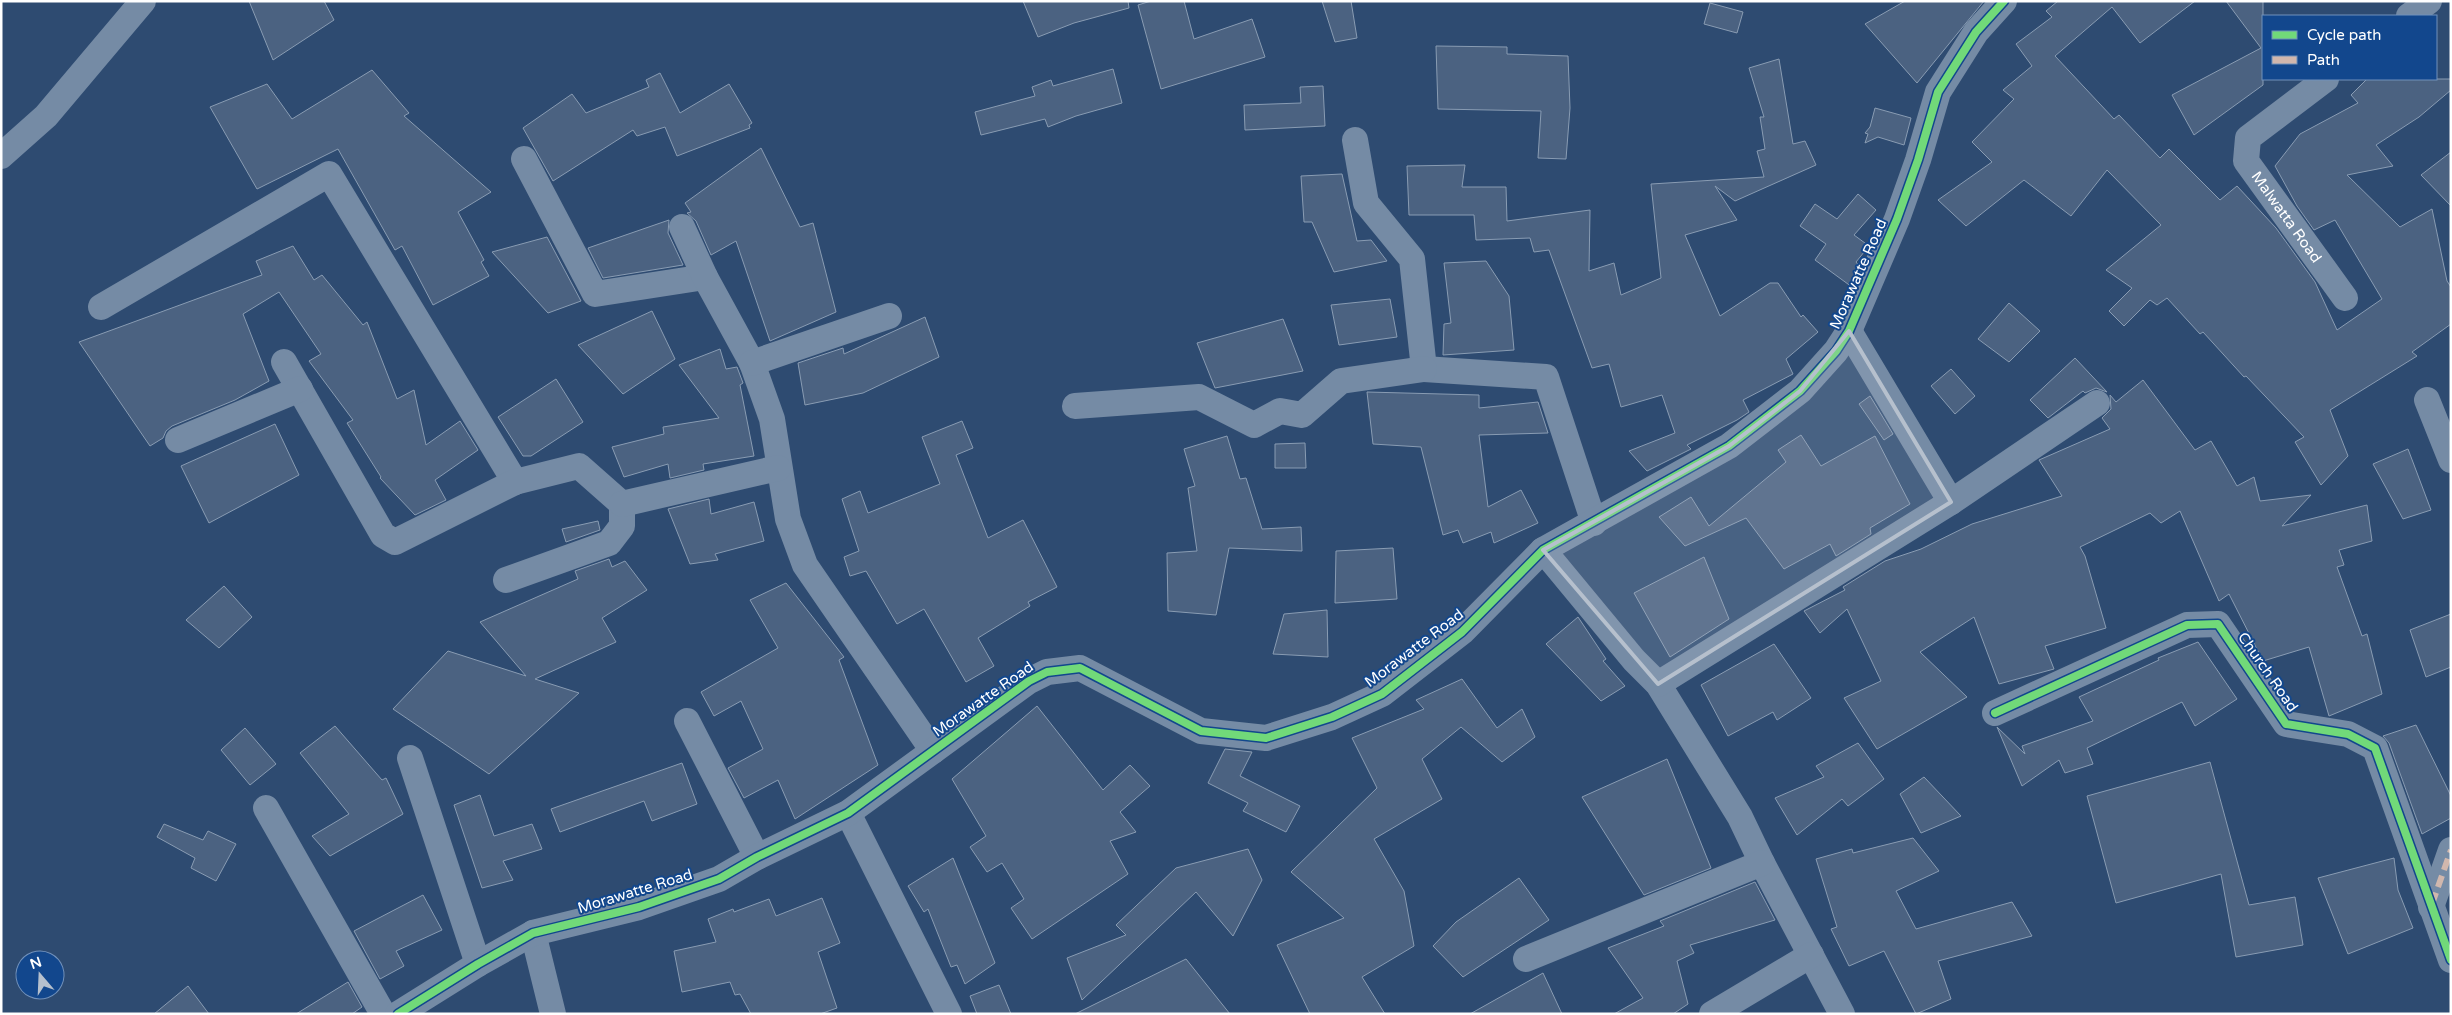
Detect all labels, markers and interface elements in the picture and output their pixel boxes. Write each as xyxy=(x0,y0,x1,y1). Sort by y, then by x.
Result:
legend xyxy=(2262,15,2437,80)
text: Cycle path xyxy=(2307,26,2381,44)
text: Path xyxy=(2307,51,2340,69)
street label: Malwatta Road xyxy=(2247,168,2325,266)
street label: Morawatte Road xyxy=(1826,216,1890,332)
street label: Morawatte Road xyxy=(1361,605,1467,691)
street label: Church Road xyxy=(2234,629,2302,715)
street label: Morawatte Road xyxy=(929,658,1037,740)
street label: Morawatte Road xyxy=(576,865,694,917)
north arrow xyxy=(15,950,65,1000)
text: N xyxy=(28,953,44,973)

